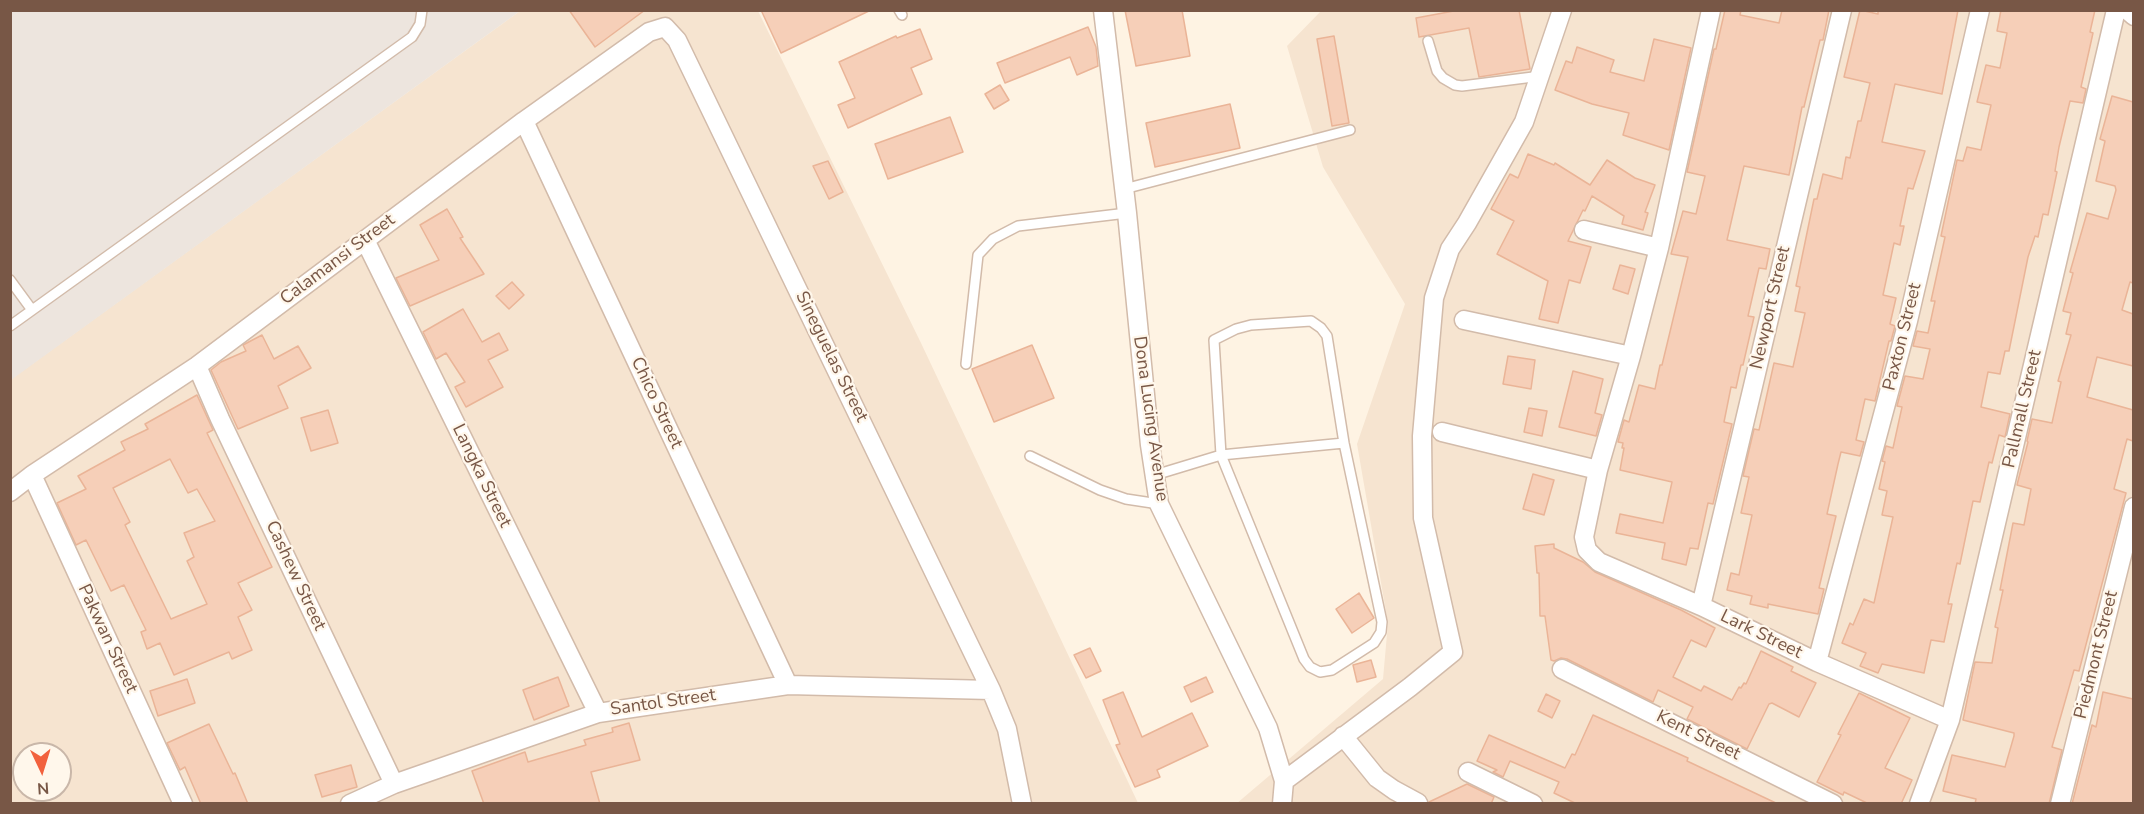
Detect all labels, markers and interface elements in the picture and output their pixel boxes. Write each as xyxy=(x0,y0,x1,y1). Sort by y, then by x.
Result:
street label: Calamansi Street xyxy=(276,210,400,310)
street label: Newport Street xyxy=(1746,244,1796,372)
street label: Paxton Street xyxy=(1879,281,1927,393)
street label: Sineguelas Street xyxy=(790,288,872,426)
street label: Dona Lucing Avenue xyxy=(1128,335,1172,503)
street label: Pallmall Street xyxy=(1999,348,2047,470)
street label: Chico Street xyxy=(625,354,687,452)
street label: Langka Street xyxy=(447,421,515,531)
street label: Cashew Street xyxy=(260,518,330,634)
street label: Pakwan Street xyxy=(72,581,142,697)
street label: Piedmont Street xyxy=(2071,589,2123,721)
street label: Lark Street xyxy=(1716,606,1806,664)
street label: Santol Street xyxy=(609,685,717,721)
street label: Kent Street xyxy=(1652,706,1744,766)
north arrow xyxy=(12,742,72,802)
text: N xyxy=(36,777,50,799)

